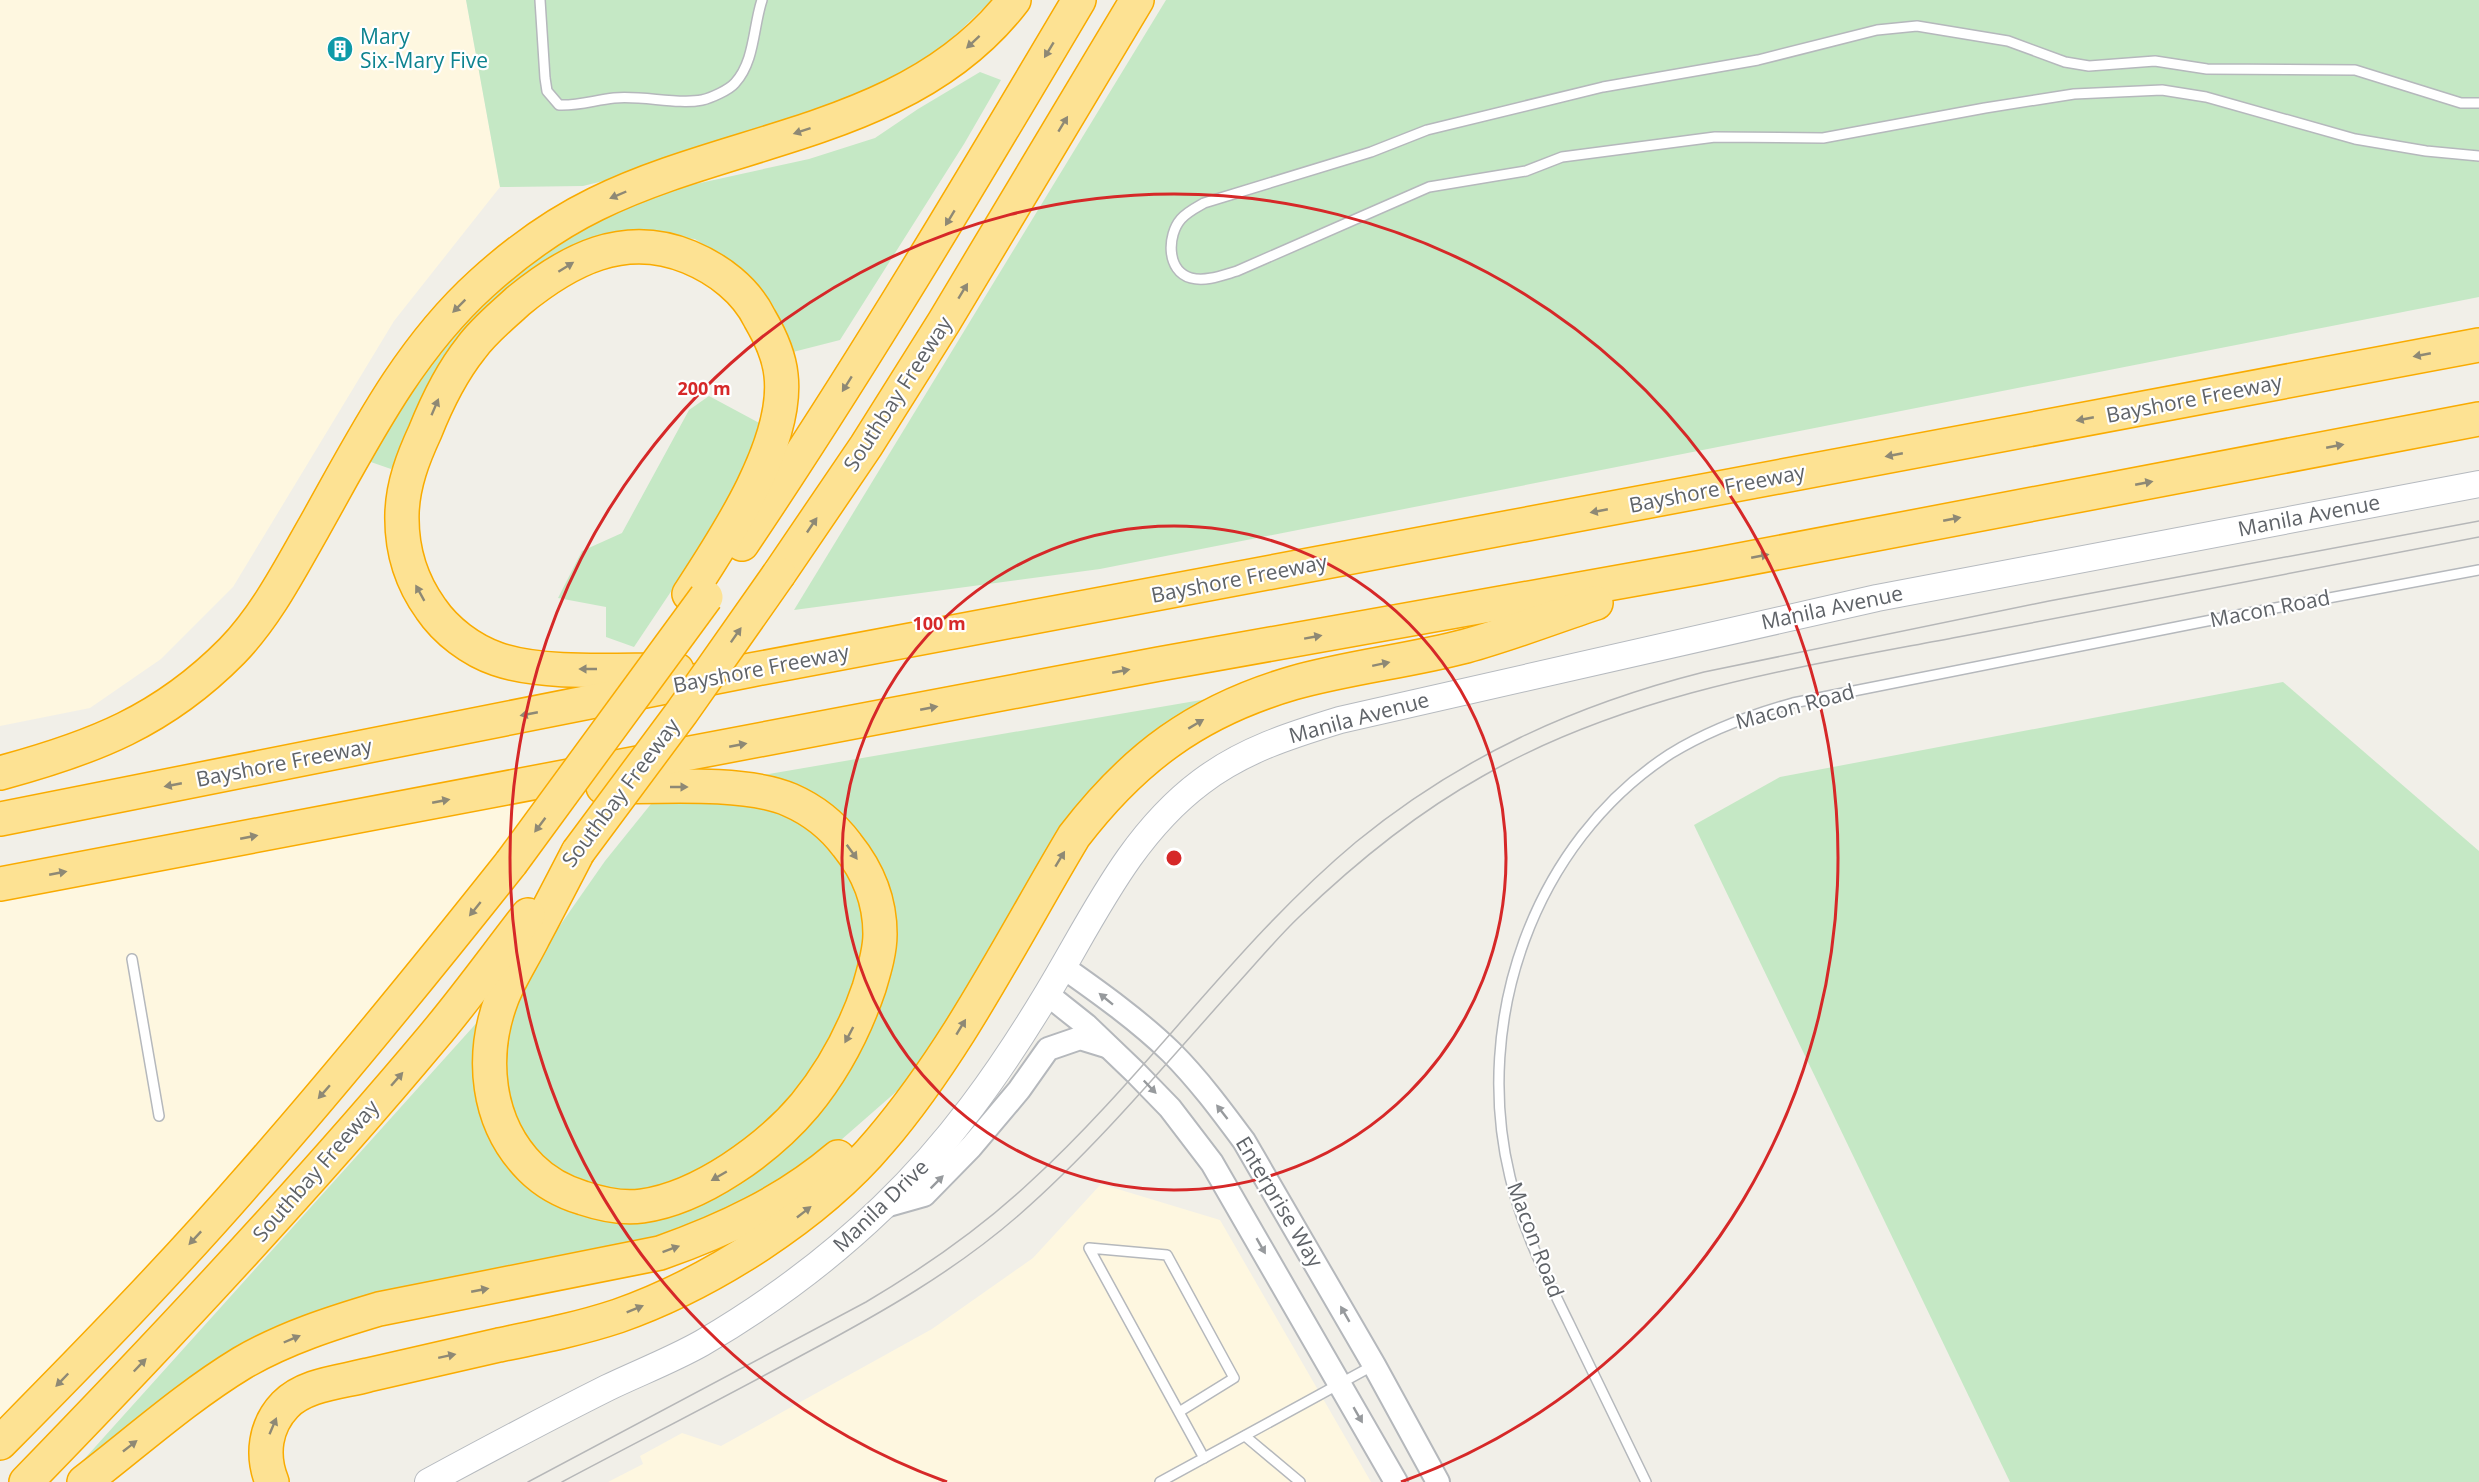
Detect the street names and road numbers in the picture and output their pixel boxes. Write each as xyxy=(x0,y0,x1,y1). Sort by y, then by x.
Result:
street label: Southbay Freeway xyxy=(837,310,958,476)
street label: Bayshore Freeway xyxy=(2103,367,2285,429)
street label: Bayshore Freeway xyxy=(1626,457,1808,519)
street label: Manila Avenue xyxy=(2235,488,2382,543)
street label: Bayshore Freeway xyxy=(1148,547,1330,609)
street label: Manila Avenue xyxy=(1758,578,1905,636)
street label: Macon Road xyxy=(2207,583,2332,633)
street label: Bayshore Freeway xyxy=(670,637,852,699)
street label: Macon Road xyxy=(1732,677,1857,735)
street label: Manila Avenue xyxy=(1285,685,1432,749)
street label: Southbay Freeway xyxy=(555,712,686,872)
street label: Bayshore Freeway xyxy=(193,731,375,793)
street label: Southbay Freeway xyxy=(246,1093,385,1247)
street label: Enterprise Way xyxy=(1230,1131,1330,1273)
street label: Manila Drive xyxy=(826,1153,934,1258)
street label: Macon Road xyxy=(1501,1178,1571,1301)

